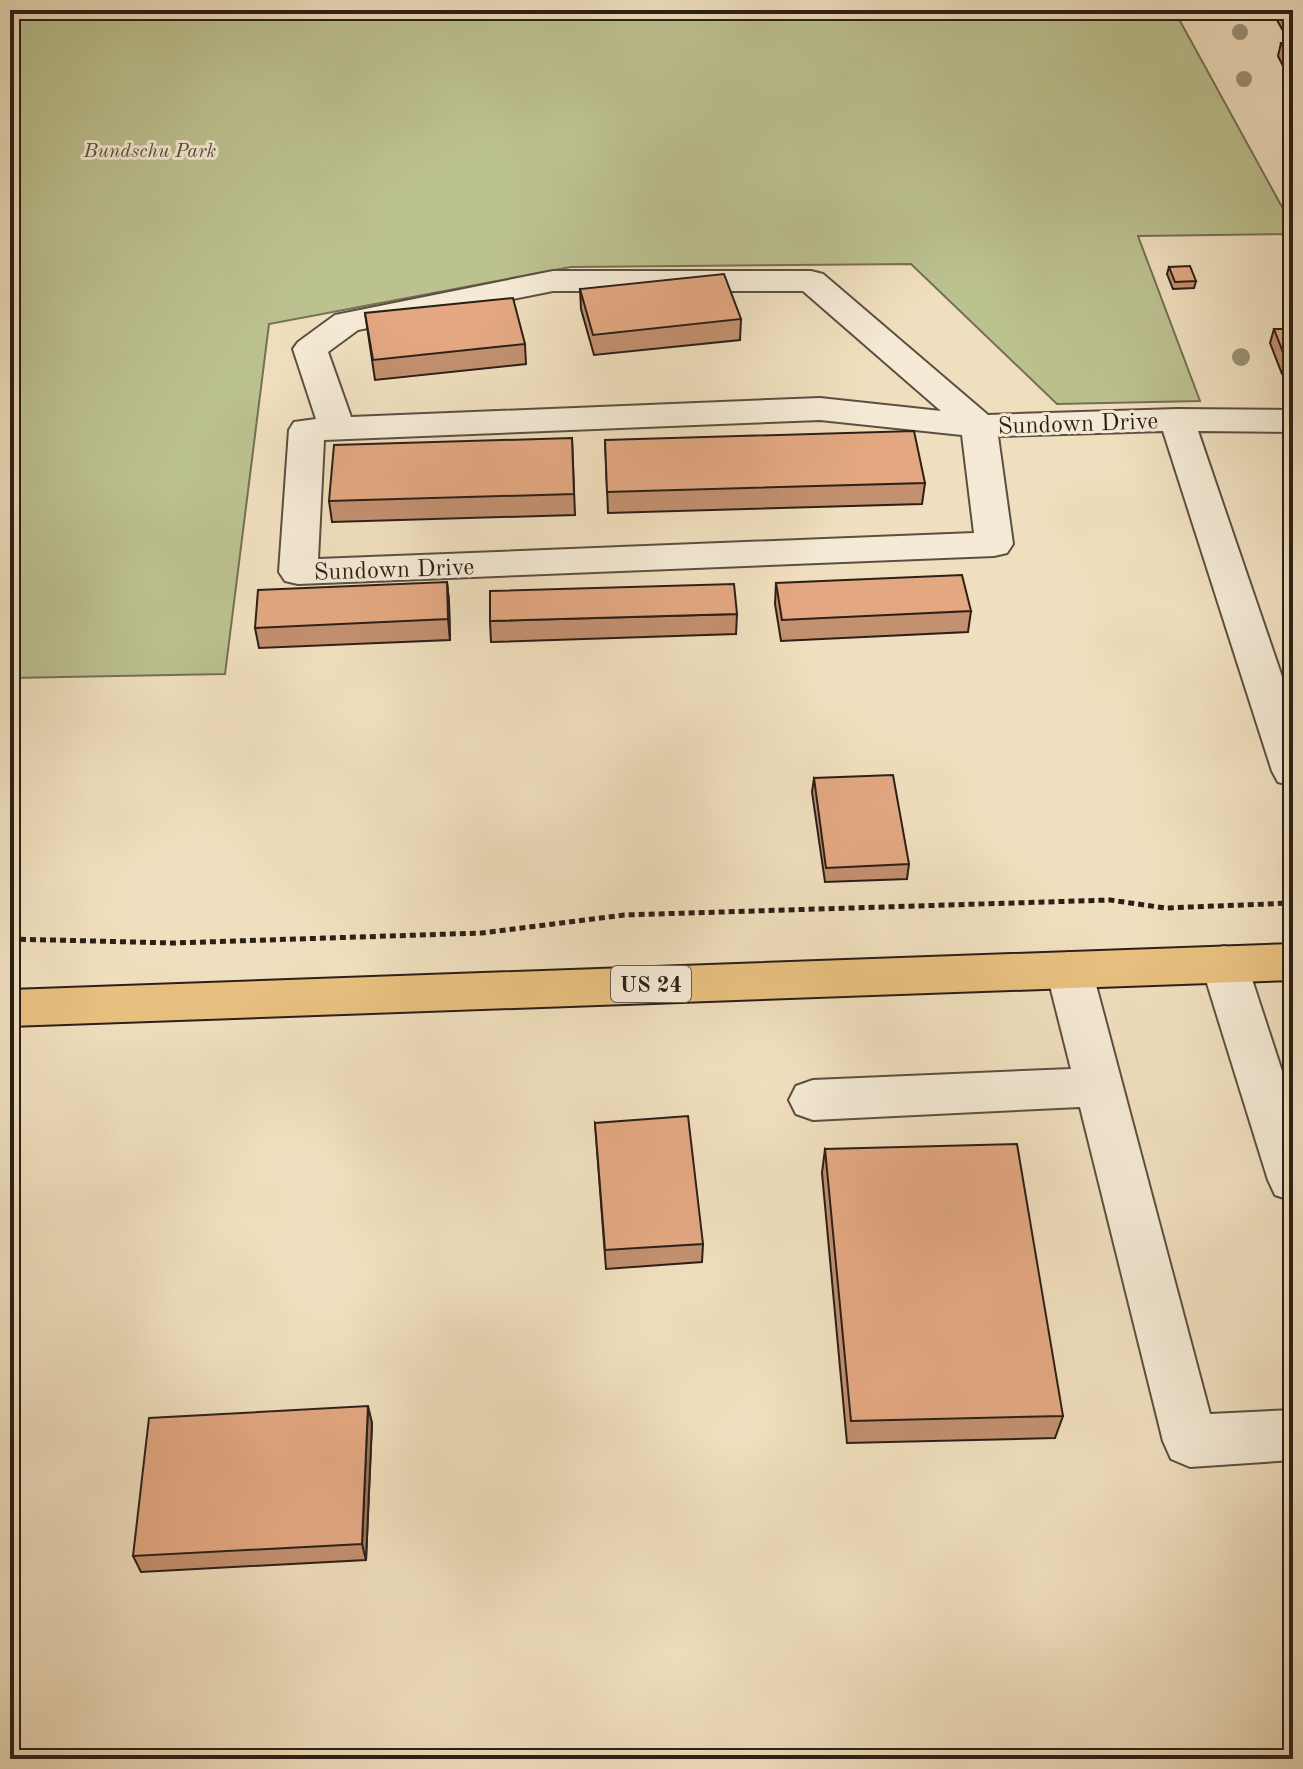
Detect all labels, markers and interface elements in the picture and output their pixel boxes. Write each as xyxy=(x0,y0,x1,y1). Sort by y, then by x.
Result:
park label: Bundschu Park xyxy=(83,142,217,162)
street label: Sundown Drive xyxy=(997,410,1159,440)
street label: Sundown Drive xyxy=(313,556,475,586)
road number: US 24 xyxy=(611,966,691,1002)

